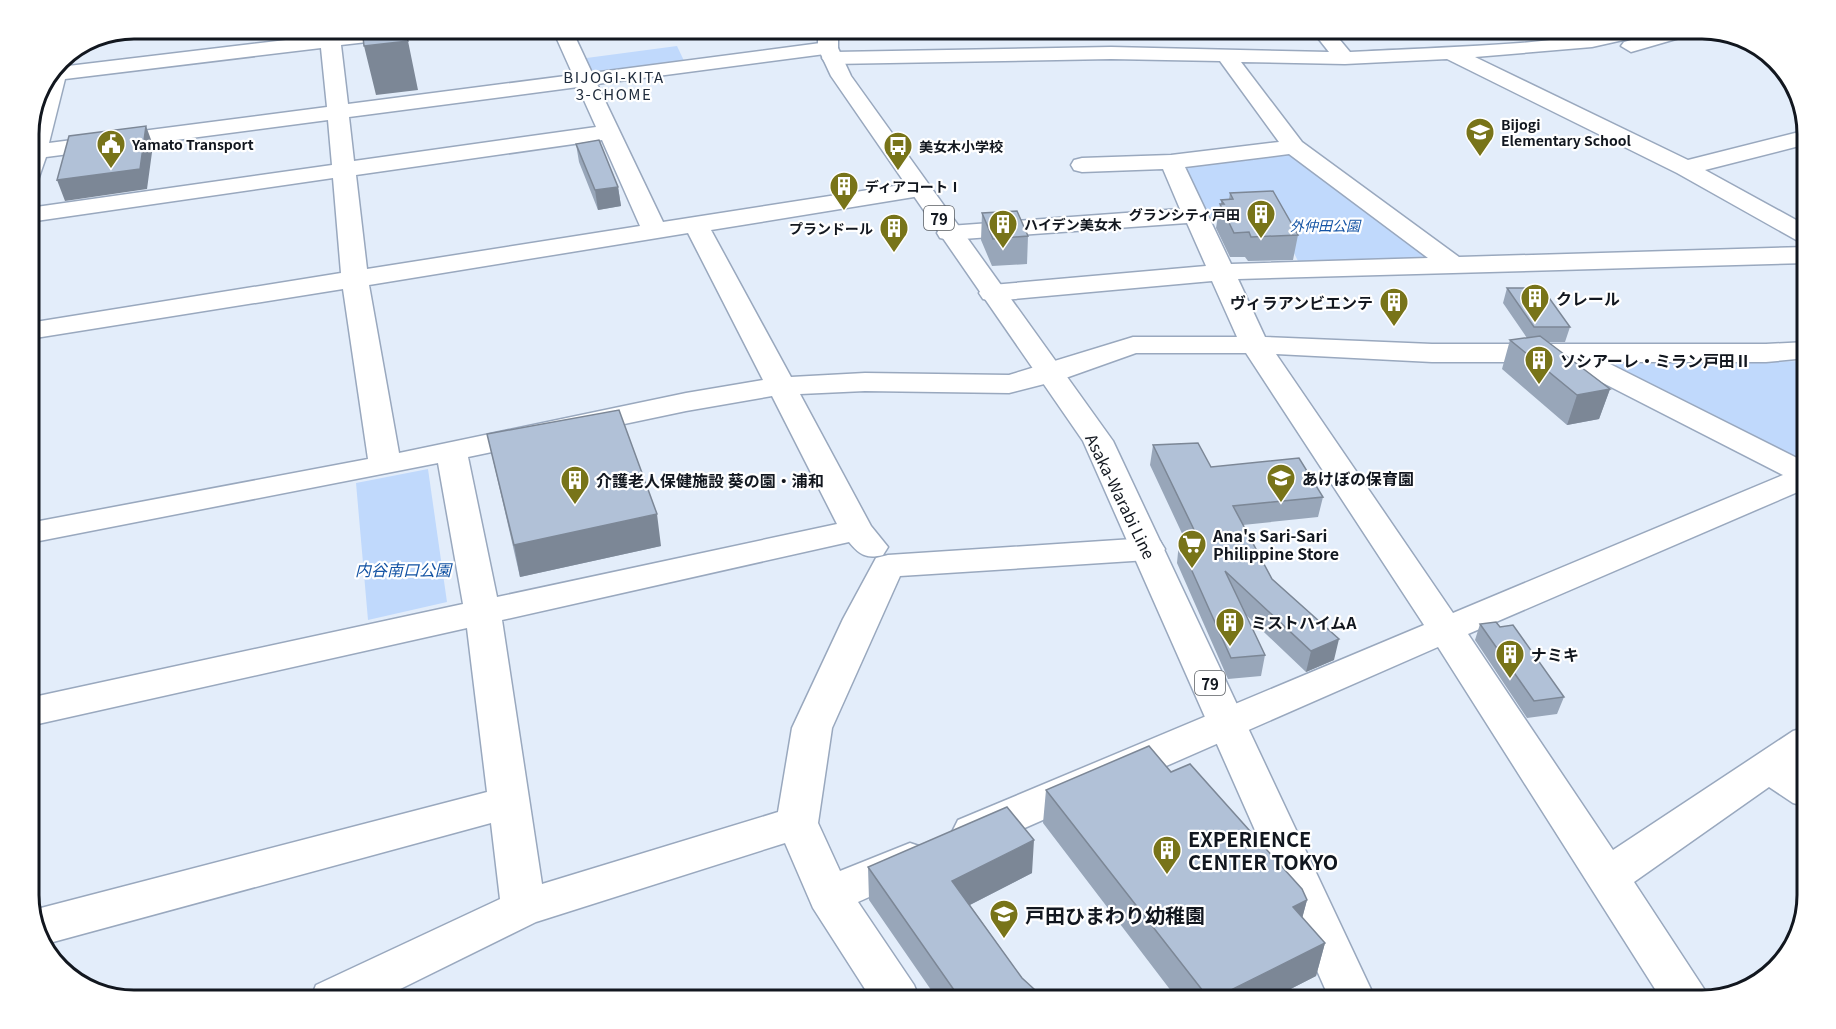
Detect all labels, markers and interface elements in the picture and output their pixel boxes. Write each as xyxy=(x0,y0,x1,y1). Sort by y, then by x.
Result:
district label: BIJOGI-KITA 3-CHOME xyxy=(563,66,665,104)
place label: Bijogi Elementary School xyxy=(1501,114,1632,150)
school or university icon: Bijogi Elementary School xyxy=(1464,116,1496,158)
public building icon: Yamato Transport xyxy=(95,128,127,170)
bus stop icon: 美女木小学校 xyxy=(882,130,914,172)
place label: Yamato Transport xyxy=(131,134,254,154)
place label: 美女木小学校 xyxy=(919,136,1003,156)
building icon: ディアコートⅠ xyxy=(828,170,860,212)
place label: ディアコートⅠ xyxy=(865,176,962,196)
building icon: グランシティ戸田 xyxy=(1245,198,1277,240)
place label: グランシティ戸田 xyxy=(1129,204,1240,224)
road number: 79 xyxy=(924,206,954,230)
building icon: ハイデン美女木 xyxy=(987,208,1019,250)
building icon: プランドール xyxy=(878,212,910,254)
place label: ハイデン美女木 xyxy=(1024,214,1122,234)
park label: 外仲田公園 xyxy=(1290,215,1362,235)
place label: プランドール xyxy=(789,218,873,238)
building icon: クレール xyxy=(1519,282,1551,324)
building icon: ヴィラアンビエンテ xyxy=(1378,286,1410,328)
place label: クレール xyxy=(1556,286,1620,310)
place label: ヴィラアンビエンテ xyxy=(1230,290,1373,314)
building icon: ソシアーレ・ミラン戸田Ⅱ xyxy=(1523,344,1555,386)
place label: ソシアーレ・ミラン戸田Ⅱ xyxy=(1560,348,1751,372)
street label: Asaka-Warabi Line xyxy=(1080,429,1162,563)
school or university icon: あけぼの保育園 xyxy=(1265,462,1297,504)
building icon: 介護老人保健施設 葵の園・浦和 xyxy=(559,464,591,506)
place label: あけぼの保育園 xyxy=(1302,466,1414,490)
place label: 介護老人保健施設 葵の園・浦和 xyxy=(596,468,824,492)
place label: Ana's Sari-Sari Philippine Store xyxy=(1212,523,1339,565)
supermarket icon: Ana's Sari-Sari Philippine Store xyxy=(1176,528,1208,570)
park label: 内谷南口公園 xyxy=(355,557,453,581)
building icon: ミストハイムA xyxy=(1214,606,1246,648)
place label: ミストハイムA xyxy=(1251,610,1357,634)
building icon: ナミキ xyxy=(1494,638,1526,680)
place label: ナミキ xyxy=(1531,642,1579,666)
road number: 79 xyxy=(1195,671,1225,695)
place label: EXPERIENCE CENTER TOKYO xyxy=(1188,824,1338,876)
building icon: EXPERIENCE CENTER TOKYO xyxy=(1151,834,1183,876)
school or university icon: 戸田ひまわり幼稚園 xyxy=(988,898,1020,940)
place label: 戸田ひまわり幼稚園 xyxy=(1025,900,1205,929)

